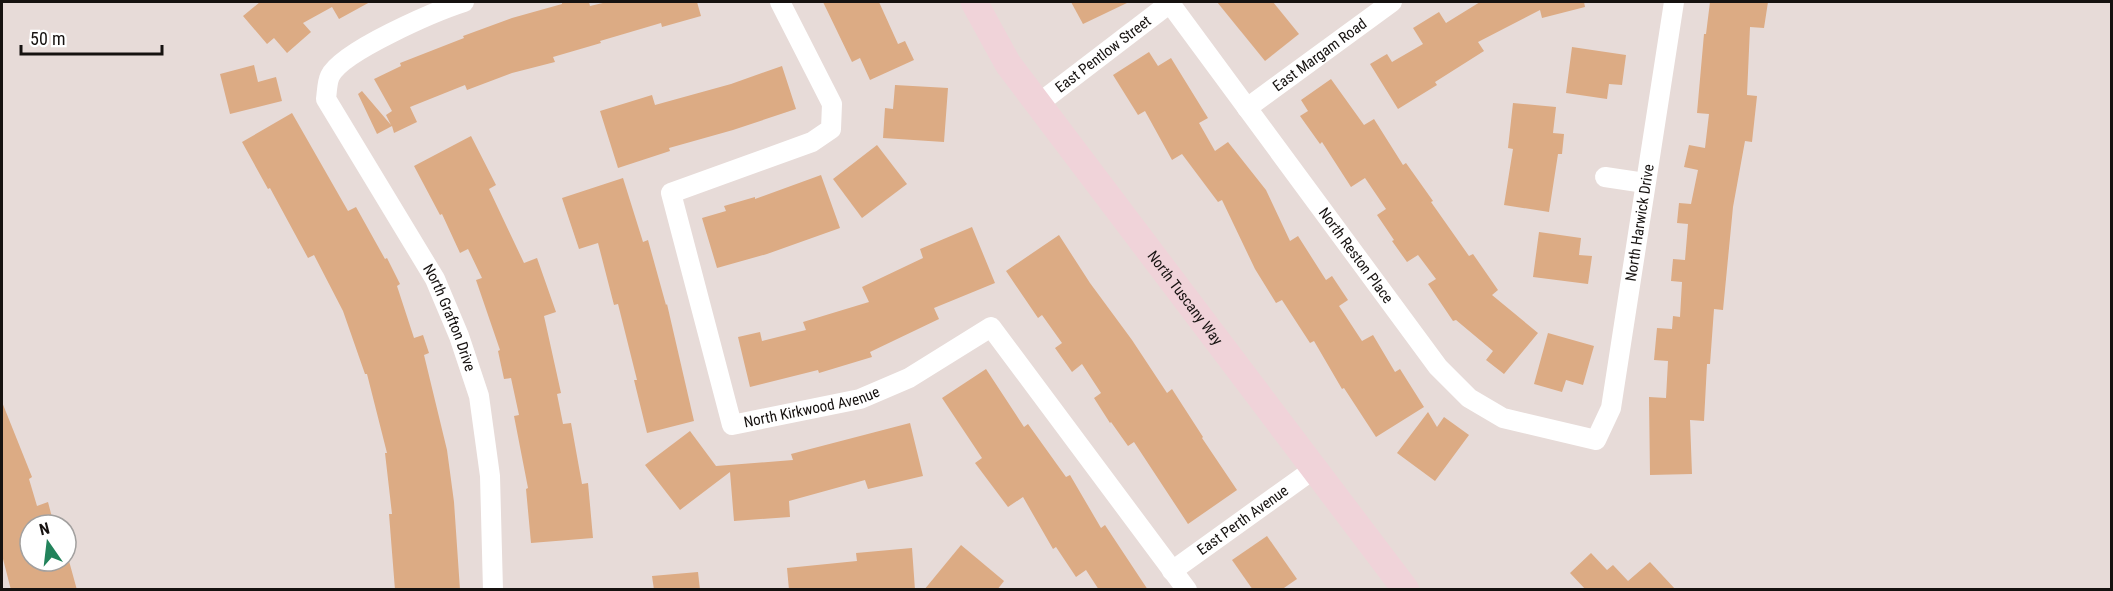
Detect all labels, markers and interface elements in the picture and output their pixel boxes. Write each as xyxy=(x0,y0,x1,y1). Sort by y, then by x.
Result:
street label: East Pentlow Street xyxy=(1052,12,1155,96)
street label: East Margam Road xyxy=(1269,15,1370,95)
scale bar xyxy=(21,18,162,56)
text: 50 m xyxy=(30,28,65,49)
street label: North Harwick Drive xyxy=(1622,163,1658,283)
street label: North Reston Place xyxy=(1315,204,1397,307)
street label: North Tuscany Way xyxy=(1144,247,1226,349)
street label: North Grafton Drive xyxy=(419,261,479,374)
street label: North Kirkwood Avenue xyxy=(742,383,882,431)
street label: East Perth Avenue xyxy=(1194,481,1292,559)
north arrow xyxy=(18,513,78,573)
text: N xyxy=(37,519,52,539)

